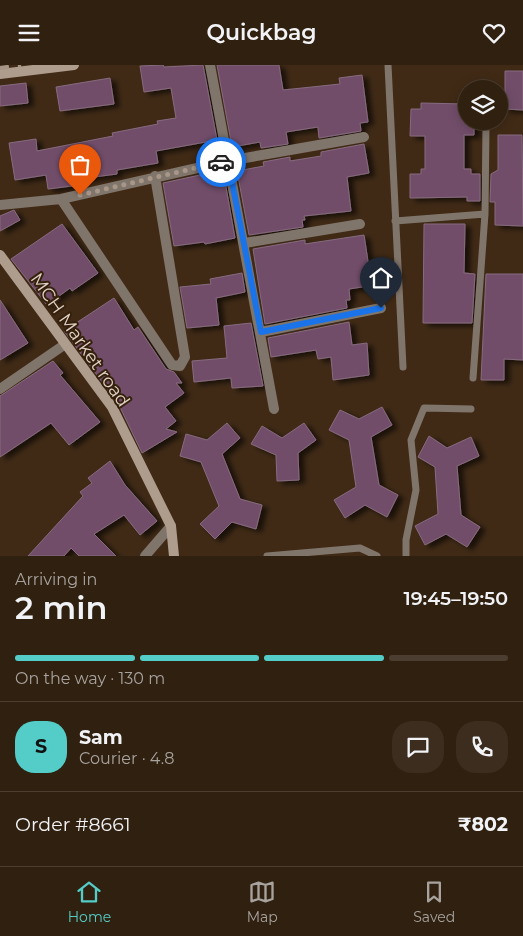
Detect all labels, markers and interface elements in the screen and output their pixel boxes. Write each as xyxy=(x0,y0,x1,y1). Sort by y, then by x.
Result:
icon: menu xyxy=(15,19,43,47)
text: Quickbag xyxy=(206,19,317,46)
icon: heart xyxy=(480,19,508,47)
map controls xyxy=(458,80,508,130)
button: layers xyxy=(458,80,508,130)
courier xyxy=(196,137,246,187)
pin xyxy=(59,144,101,195)
icon: car xyxy=(207,148,235,176)
icon: bag xyxy=(66,151,94,179)
pin xyxy=(360,257,402,308)
icon: home xyxy=(367,264,395,292)
street label: MCH Market road xyxy=(26,269,134,411)
text: Arriving in xyxy=(15,570,97,589)
text: 19:45–19:50 xyxy=(403,587,508,610)
text: 2 min xyxy=(15,588,107,627)
text: On the way · 130 m xyxy=(15,669,165,688)
button: chat xyxy=(392,721,444,773)
button: phone xyxy=(456,721,508,773)
text: Sam xyxy=(79,726,123,749)
text: S xyxy=(35,735,47,758)
text: Courier · 4.8 xyxy=(79,749,175,768)
text: Order #8661 xyxy=(15,813,131,836)
text: ₹802 xyxy=(458,813,508,836)
tab: Home xyxy=(68,878,111,926)
tab: Map xyxy=(247,878,278,926)
tab: Saved xyxy=(413,878,455,926)

